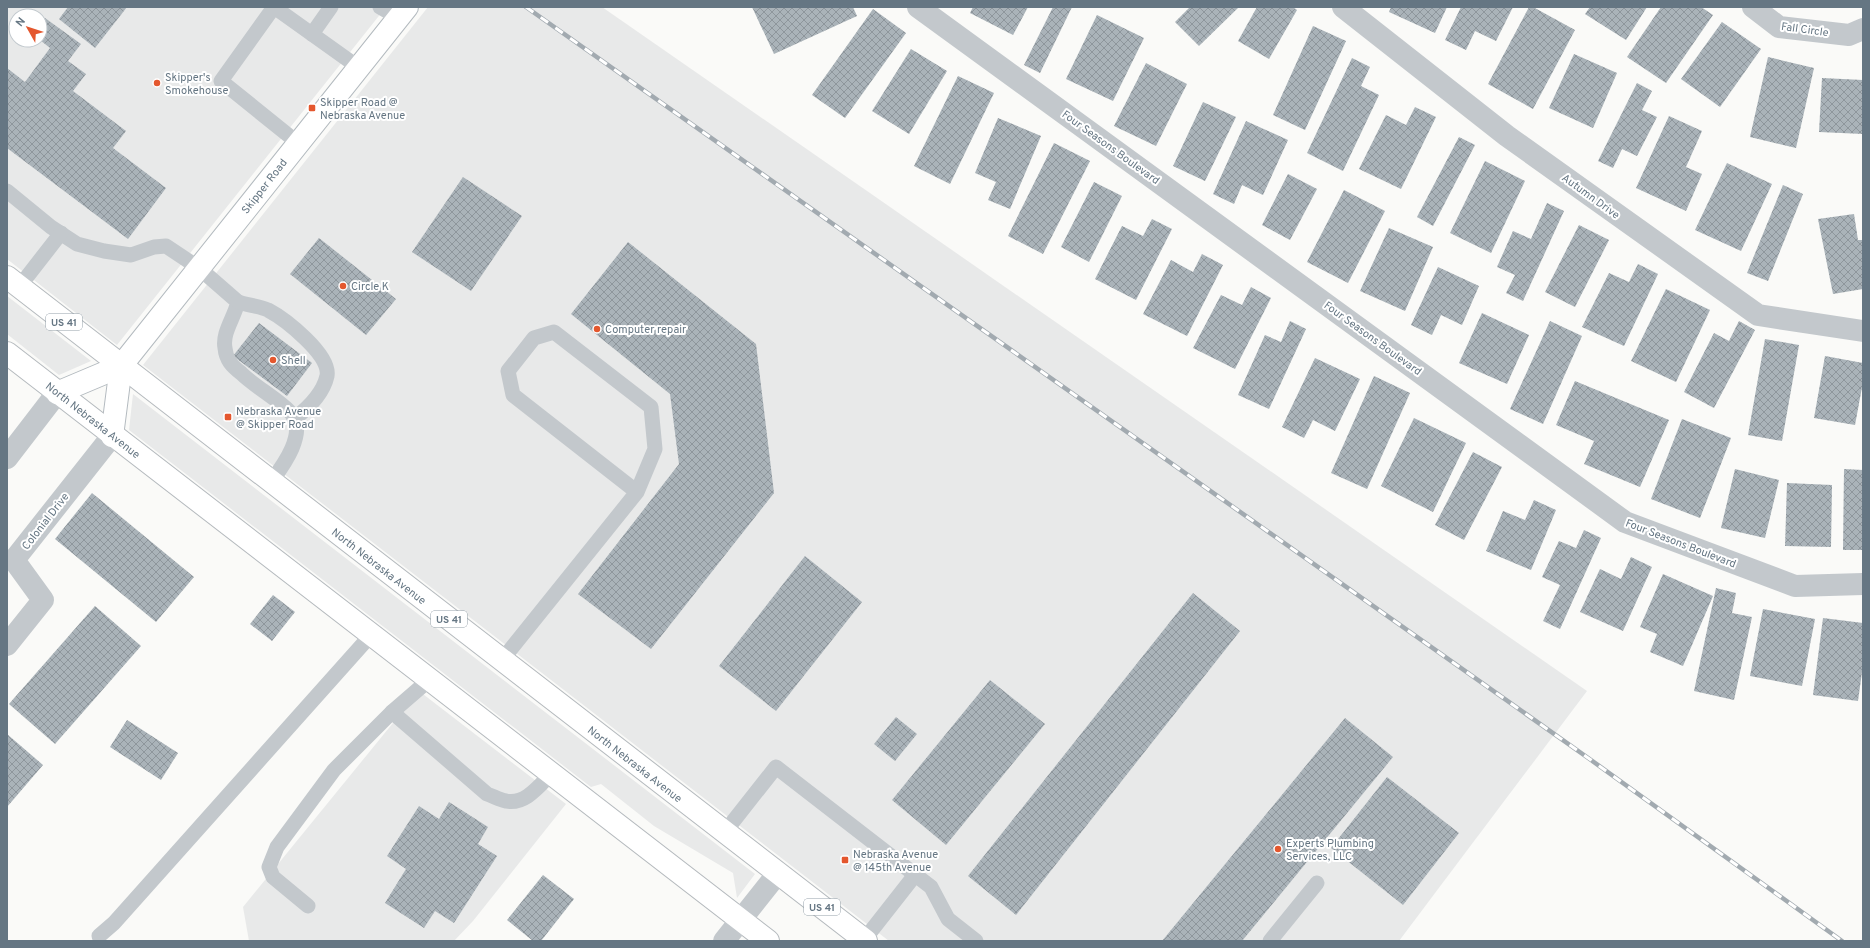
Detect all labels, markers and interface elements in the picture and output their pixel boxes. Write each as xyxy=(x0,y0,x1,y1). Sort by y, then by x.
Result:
north arrow xyxy=(8,8,48,48)
text: N xyxy=(13,15,29,30)
street label: Fall Circle xyxy=(1780,20,1830,40)
place label: Skipper's Smokehouse xyxy=(165,71,228,98)
marker: Skipper's Smokehouse xyxy=(152,78,162,88)
place label: Skipper Road @ Nebraska Avenue xyxy=(320,96,405,123)
marker: Skipper Road @ Nebraska Avenue xyxy=(307,103,317,113)
street label: Four Seasons Boulevard xyxy=(1059,108,1162,188)
street label: Skipper Road xyxy=(239,156,291,217)
street label: Autumn Drive xyxy=(1559,171,1622,223)
place label: Circle K xyxy=(351,280,389,294)
marker: Circle K xyxy=(338,281,348,291)
street label: Four Seasons Boulevard xyxy=(1321,299,1424,379)
road number: US 41 xyxy=(46,314,82,330)
place label: Computer repair xyxy=(605,323,687,337)
marker: Computer repair xyxy=(592,324,602,334)
place label: Shell xyxy=(281,354,306,368)
marker: Shell xyxy=(268,355,278,365)
street label: North Nebraska Avenue xyxy=(42,380,143,462)
place label: Nebraska Avenue @ Skipper Road xyxy=(236,405,321,432)
marker: Nebraska Avenue @ Skipper Road xyxy=(223,412,233,422)
street label: Colonial Drive xyxy=(19,490,72,553)
street label: Four Seasons Boulevard xyxy=(1623,516,1738,572)
street label: North Nebraska Avenue xyxy=(328,526,429,608)
road number: US 41 xyxy=(431,611,467,627)
street label: North Nebraska Avenue xyxy=(584,724,685,806)
place label: Experts Plumbing Services, LLC xyxy=(1286,837,1374,864)
marker: Experts Plumbing Services, LLC xyxy=(1273,844,1283,854)
place label: Nebraska Avenue @ 145th Avenue xyxy=(853,848,938,875)
marker: Nebraska Avenue @ 145th Avenue xyxy=(840,855,850,865)
road number: US 41 xyxy=(804,899,840,915)

